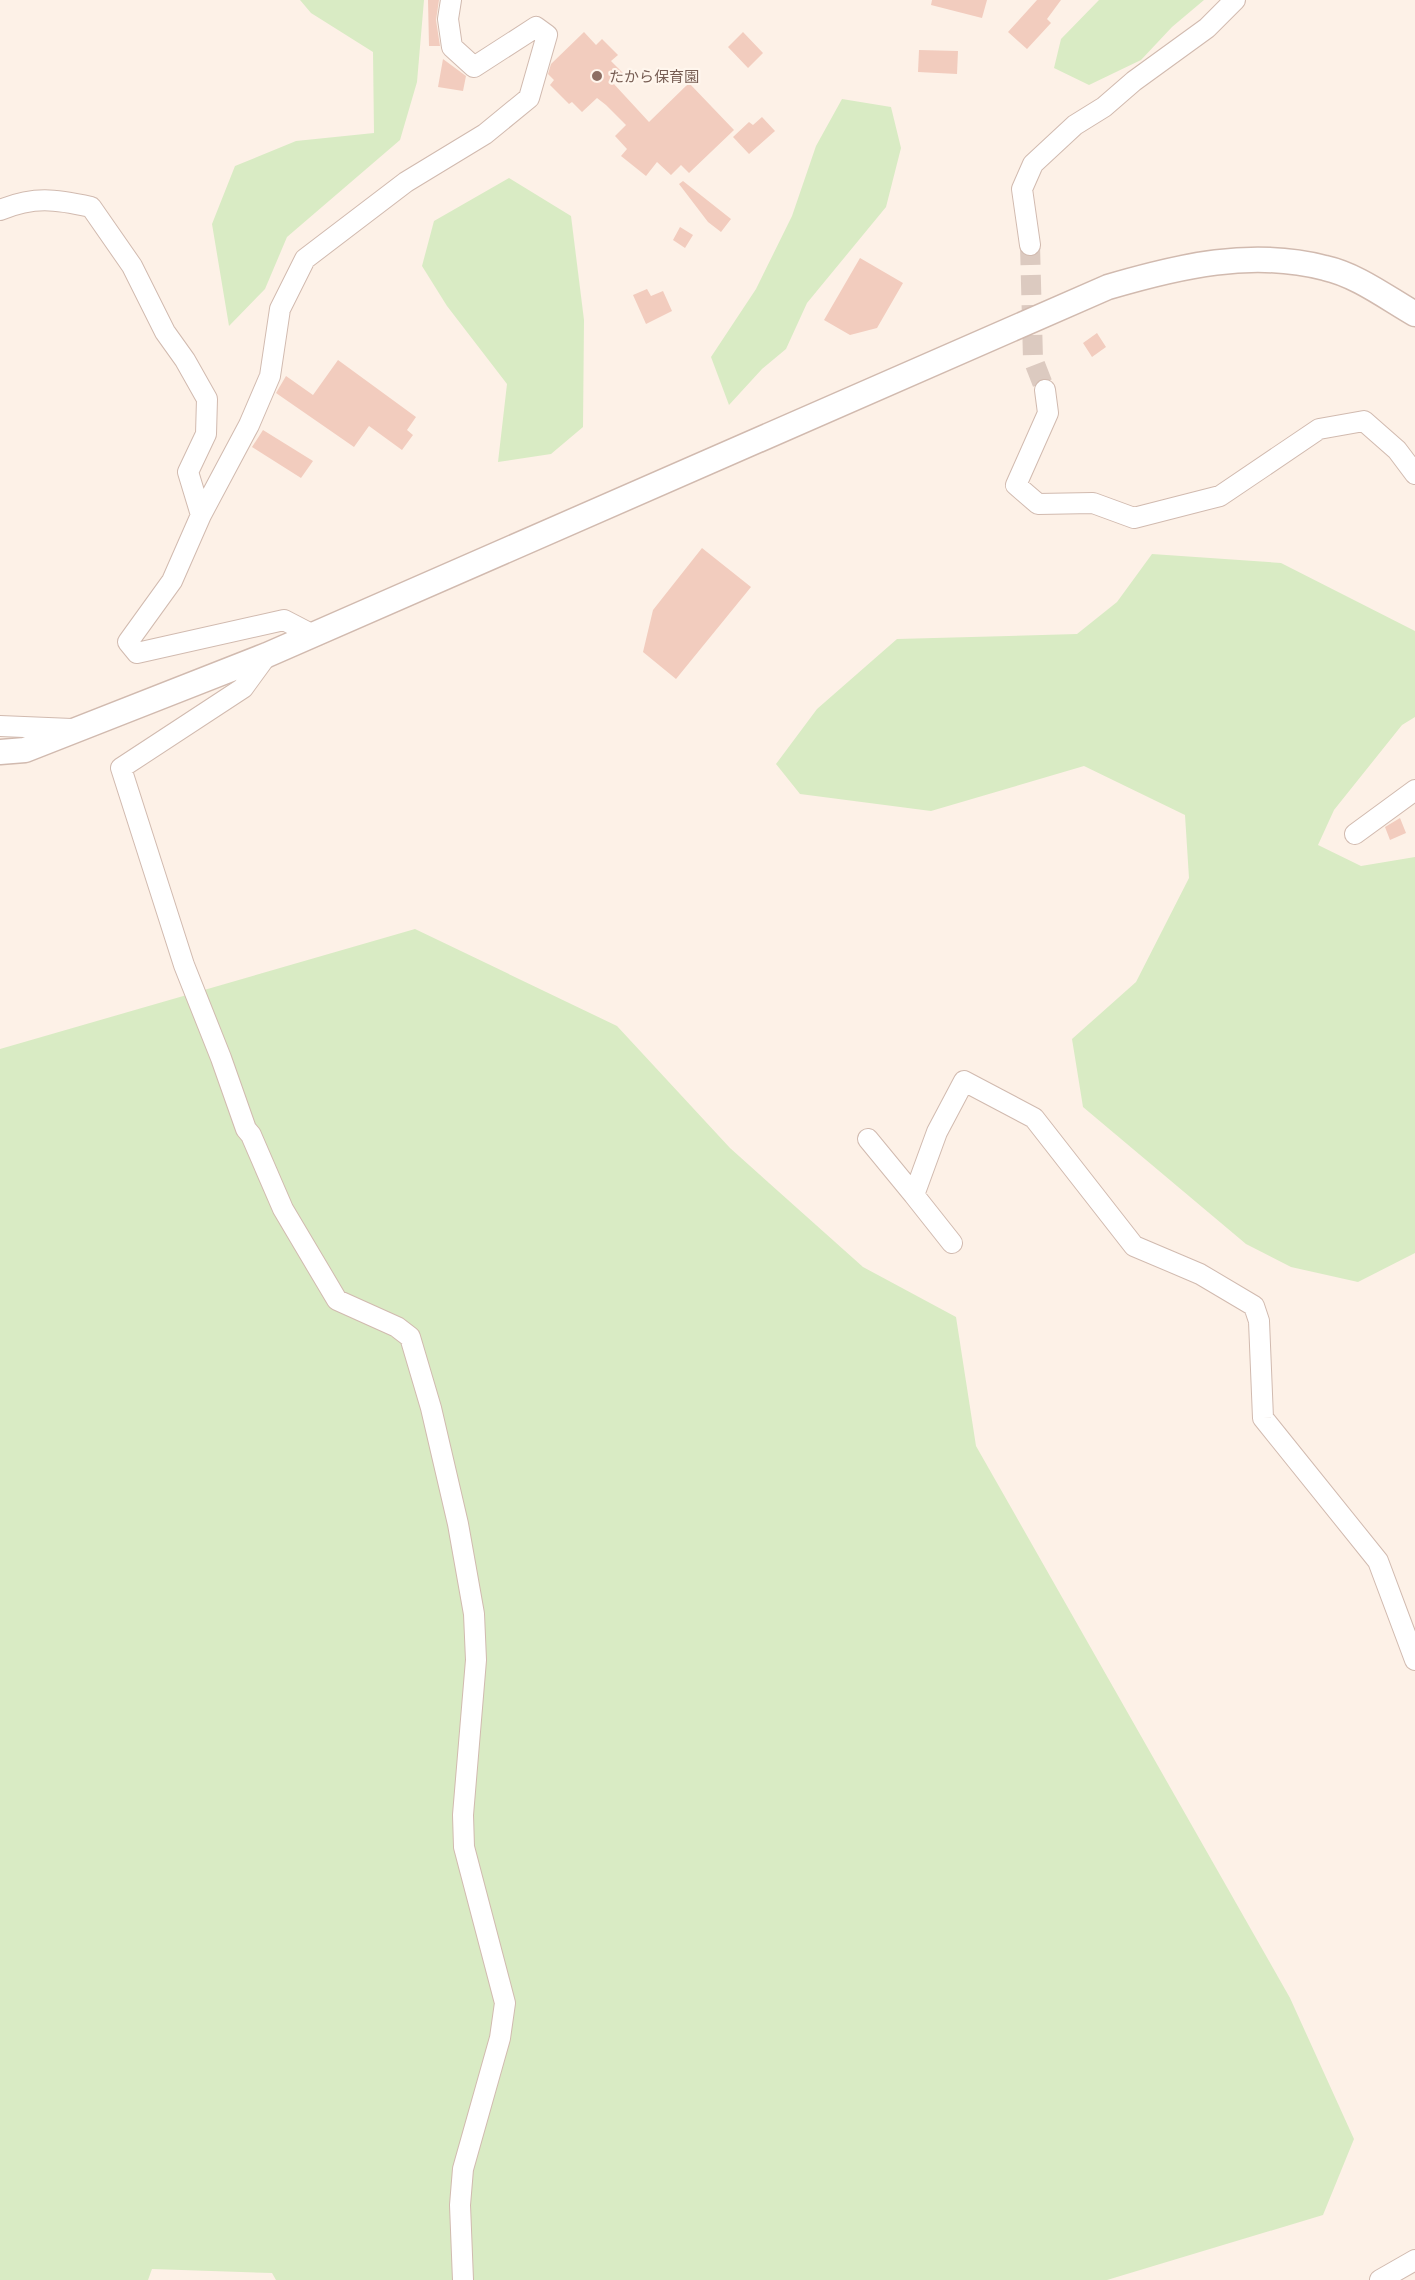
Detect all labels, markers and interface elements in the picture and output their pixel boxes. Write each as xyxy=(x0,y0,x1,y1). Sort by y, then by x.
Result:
place label: たから保育園 xyxy=(609,67,699,86)
marker: たから保育園 xyxy=(590,69,604,83)

